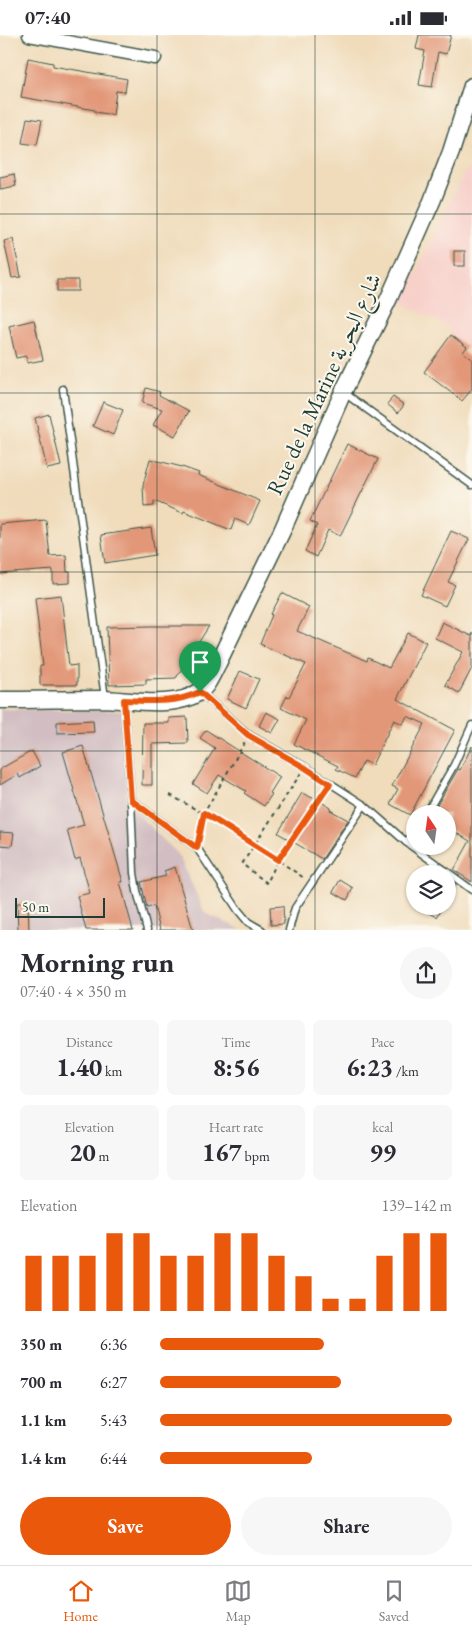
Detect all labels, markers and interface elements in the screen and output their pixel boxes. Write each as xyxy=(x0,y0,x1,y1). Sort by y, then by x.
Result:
text: 07:40 xyxy=(25,5,71,30)
street label: Rue de la Marine شارع البحرية xyxy=(260,269,392,501)
pin xyxy=(179,641,221,692)
icon: arrive xyxy=(186,648,214,676)
north arrow xyxy=(406,805,456,855)
map controls xyxy=(406,805,456,915)
button: layers xyxy=(406,865,456,915)
scale bar xyxy=(15,895,105,918)
text: 50 m xyxy=(22,898,49,916)
text: Morning run xyxy=(20,944,174,980)
button: share xyxy=(400,947,452,999)
text: 07:40 · 4 × 350 m xyxy=(20,981,127,1002)
text: Distance xyxy=(66,1033,113,1051)
text: Time xyxy=(221,1033,251,1051)
text: Pace xyxy=(371,1033,394,1051)
text: 1.40 xyxy=(56,1051,102,1083)
text: 8:56 xyxy=(213,1051,259,1083)
text: 6:23 xyxy=(346,1051,393,1083)
text: km xyxy=(102,1062,122,1080)
text: /km xyxy=(393,1062,419,1080)
text: Elevation xyxy=(64,1118,115,1136)
text: Heart rate xyxy=(209,1118,263,1136)
text: kcal xyxy=(372,1118,393,1136)
text: 20 xyxy=(69,1136,96,1168)
text: 167 xyxy=(202,1136,242,1168)
text: 99 xyxy=(369,1136,396,1168)
text: m xyxy=(96,1147,109,1165)
text: bpm xyxy=(242,1147,270,1165)
text: Elevation xyxy=(20,1195,78,1216)
text: 139–142 m xyxy=(381,1195,452,1216)
text: 350 m xyxy=(20,1334,62,1355)
text: 6:36 xyxy=(100,1334,127,1355)
text: 700 m xyxy=(20,1372,62,1393)
text: 6:27 xyxy=(100,1372,127,1393)
text: 1.1 km xyxy=(20,1410,66,1431)
text: 5:43 xyxy=(100,1410,127,1431)
text: 1.4 km xyxy=(20,1448,66,1469)
text: 6:44 xyxy=(100,1448,127,1469)
button: Save xyxy=(20,1497,231,1555)
button: Share xyxy=(241,1497,452,1555)
tab: Home xyxy=(63,1577,98,1625)
tab: Map xyxy=(224,1577,252,1625)
tab: Saved xyxy=(379,1577,409,1625)

